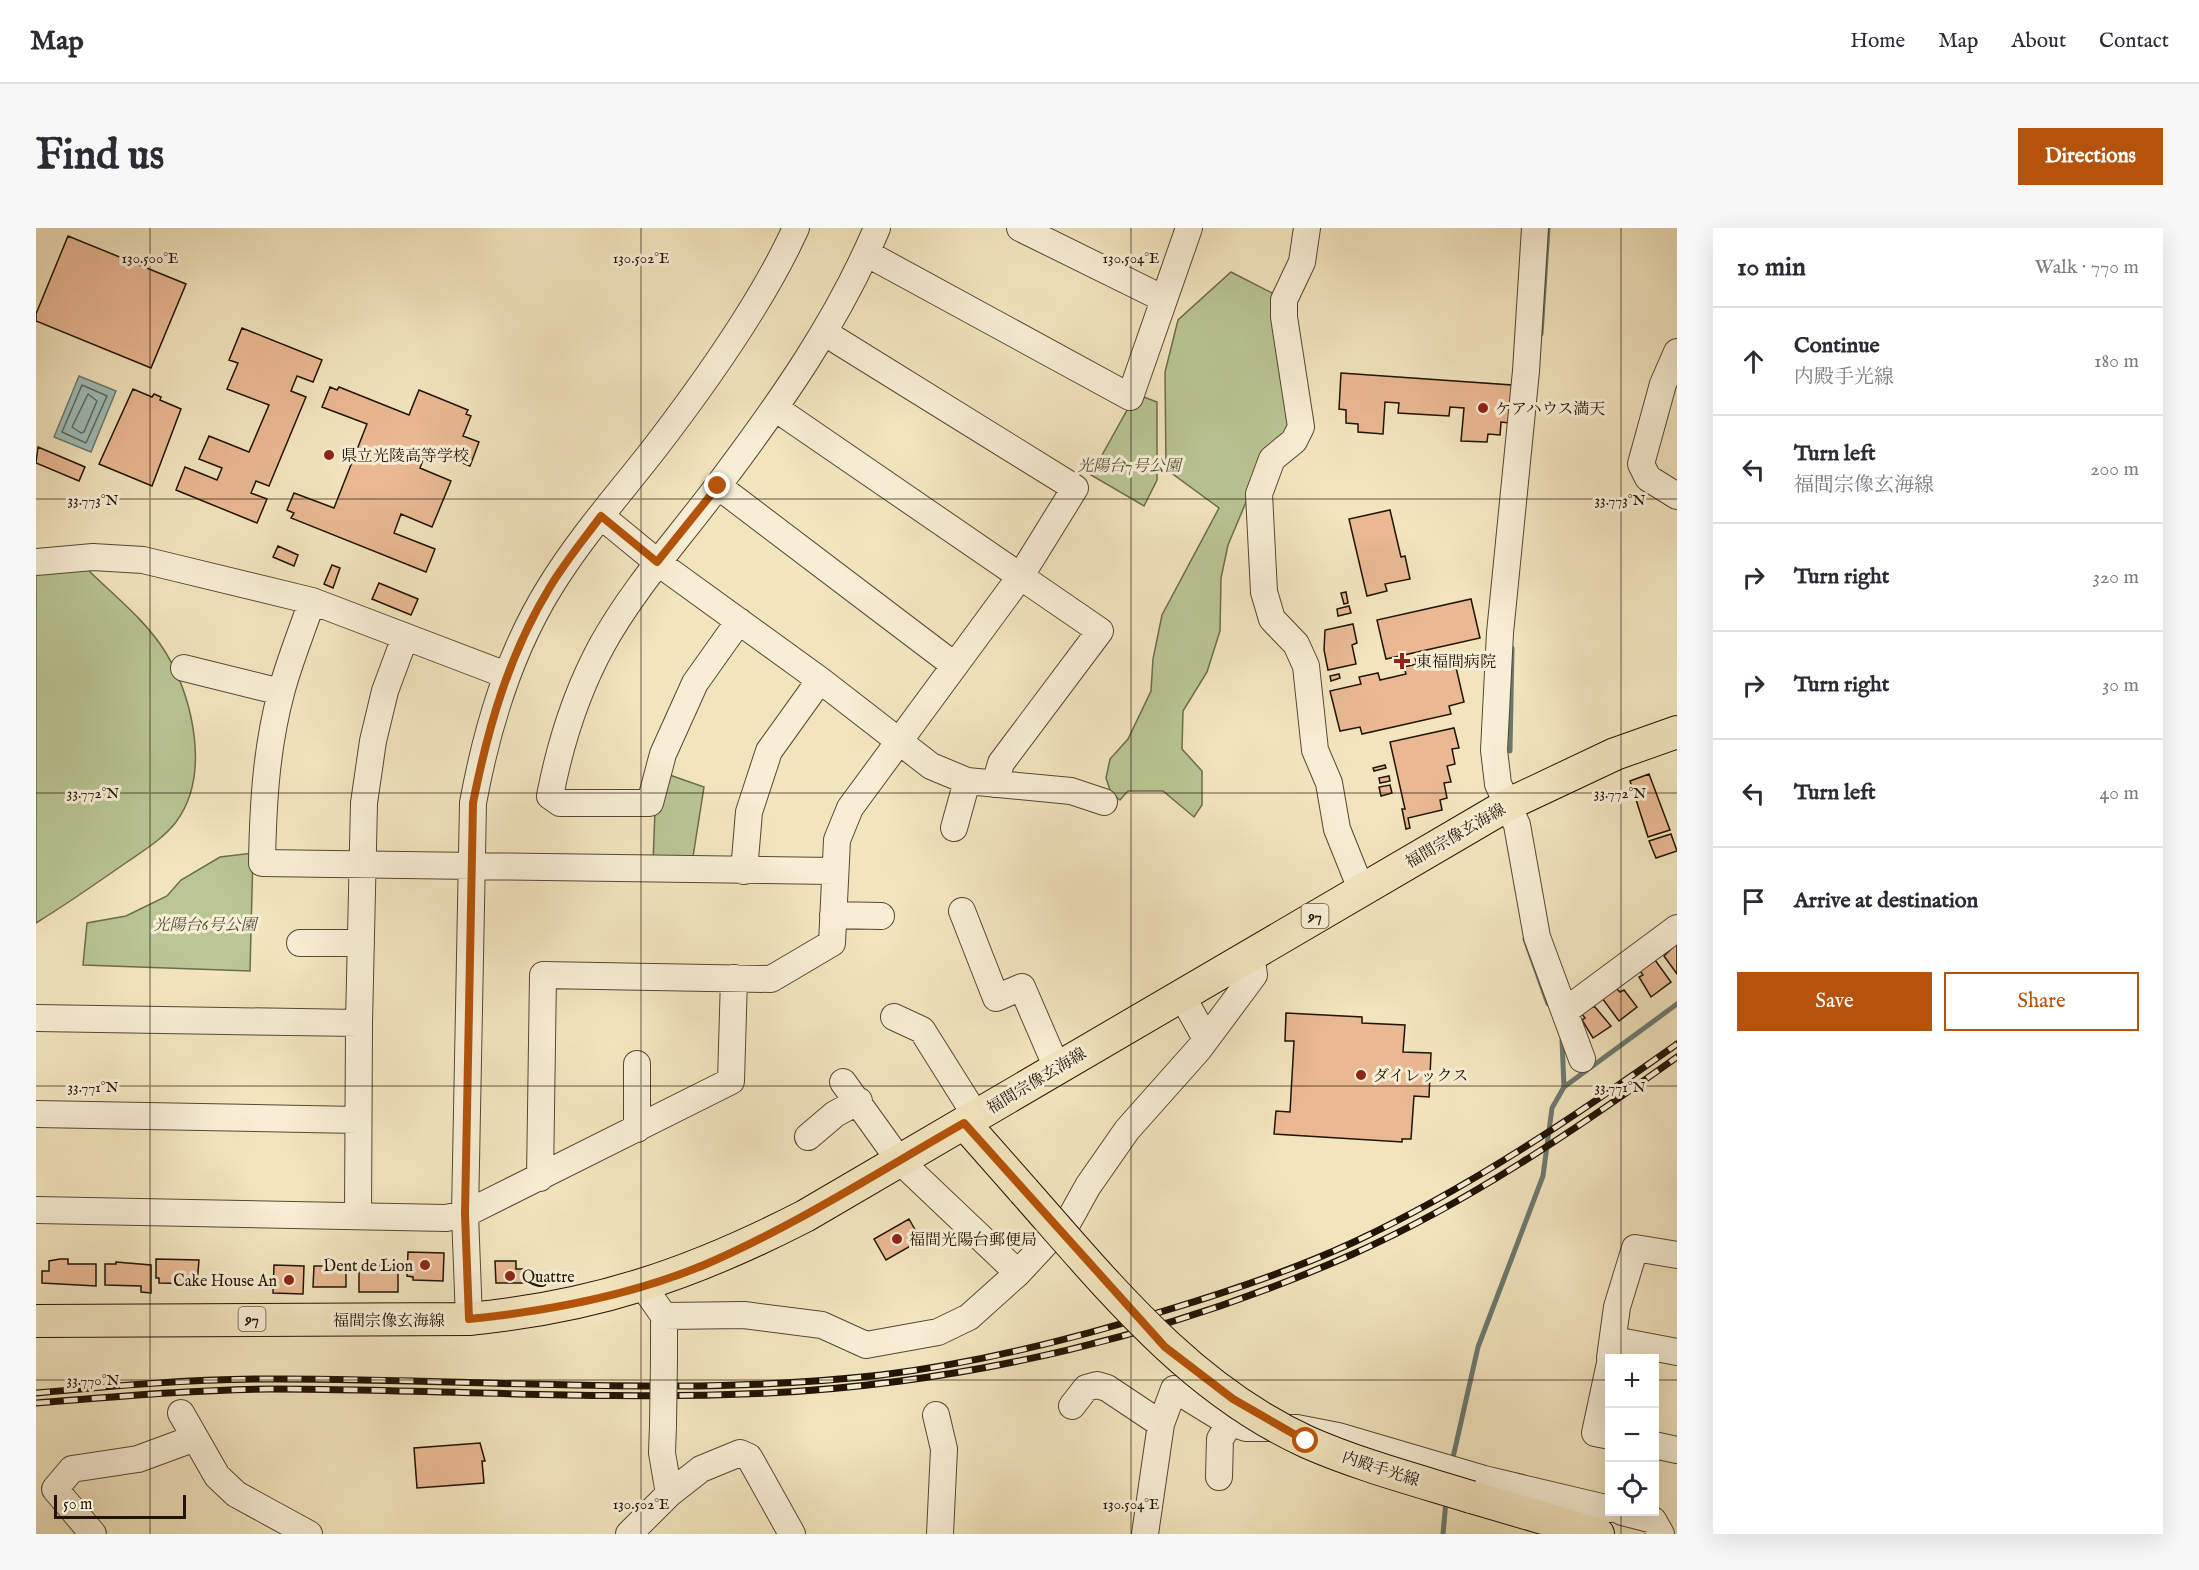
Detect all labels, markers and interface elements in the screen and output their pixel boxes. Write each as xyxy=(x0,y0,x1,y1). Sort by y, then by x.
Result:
text: Map xyxy=(30,24,84,59)
text: Home xyxy=(1850,28,1905,55)
text: Map xyxy=(1938,28,1978,55)
text: About xyxy=(2011,28,2066,55)
text: Contact xyxy=(2099,28,2169,55)
button: Directions xyxy=(2018,128,2163,185)
text: Find us xyxy=(36,130,164,183)
text: 130.500°E xyxy=(121,249,179,268)
text: 130.502°E xyxy=(613,249,669,268)
text: 130.504°E xyxy=(1102,249,1160,268)
text: 10 min xyxy=(1737,251,1806,284)
text: Walk · 770 m xyxy=(2035,255,2139,280)
text: Continue xyxy=(1794,332,1880,360)
icon: ahead xyxy=(1737,345,1770,378)
text: 180 m xyxy=(2094,349,2139,374)
text: 内殿手光線 xyxy=(1794,365,1894,390)
place label: ケアハウス満天 xyxy=(1495,400,1605,420)
marker: ケアハウス満天 xyxy=(1476,401,1490,415)
text: Turn left xyxy=(1794,440,1876,468)
place label: 県立光陵高等学校 xyxy=(341,447,469,467)
marker: 県立光陵高等学校 xyxy=(322,448,336,462)
icon: left xyxy=(1737,453,1770,486)
park label: 光陽台7号公園 xyxy=(1077,457,1184,477)
text: 200 m xyxy=(2090,457,2139,482)
route end xyxy=(704,472,730,498)
text: 福間宗像玄海線 xyxy=(1794,473,1934,498)
text: 33.773°N xyxy=(68,491,119,510)
text: 33.773°N xyxy=(1595,491,1646,510)
icon: right xyxy=(1737,561,1770,594)
text: Turn right xyxy=(1794,563,1889,591)
text: 320 m xyxy=(2093,565,2139,590)
marker: 東福間病院 xyxy=(1393,652,1411,670)
place label: 東福間病院 xyxy=(1416,653,1496,673)
icon: right xyxy=(1737,669,1770,702)
text: Turn right xyxy=(1794,671,1889,699)
text: 30 m xyxy=(2102,673,2139,698)
icon: left xyxy=(1737,777,1770,810)
text: Turn left xyxy=(1794,779,1876,807)
text: 40 m xyxy=(2100,781,2139,806)
text: 33.772°N xyxy=(67,784,119,803)
text: 33.772°N xyxy=(1594,784,1646,803)
street label: 福間宗像玄海線 xyxy=(1402,800,1510,873)
icon: arrive xyxy=(1737,885,1770,918)
text: Arrive at destination xyxy=(1794,887,1978,915)
road number: 97 xyxy=(1302,904,1328,928)
park label: 光陽台6号公園 xyxy=(154,916,259,936)
button: Save xyxy=(1737,972,1932,1031)
button: Share xyxy=(1944,972,2139,1031)
street label: 福間宗像玄海線 xyxy=(984,1044,1090,1119)
place label: ダイレックス xyxy=(1373,1067,1468,1087)
marker: ダイレックス xyxy=(1354,1068,1368,1082)
text: 33.771°N xyxy=(68,1078,119,1097)
text: 33.771°N xyxy=(1595,1078,1646,1097)
place label: 福間光陽台郵便局 xyxy=(909,1231,1037,1251)
marker: 福間光陽台郵便局 xyxy=(890,1232,904,1246)
place label: Dent de Lion xyxy=(323,1257,413,1277)
marker: Dent de Lion xyxy=(418,1258,432,1272)
place label: Quattre xyxy=(522,1268,575,1288)
marker: Quattre xyxy=(503,1269,517,1283)
place label: Cake House An xyxy=(173,1272,277,1292)
marker: Cake House An xyxy=(282,1273,296,1287)
road number: 97 xyxy=(238,1307,266,1331)
street label: 福間宗像玄海線 xyxy=(333,1312,445,1332)
map controls xyxy=(1605,1354,1659,1516)
button: + xyxy=(1605,1354,1659,1408)
text: 33.770°N xyxy=(67,1371,119,1390)
button: − xyxy=(1605,1408,1659,1462)
route start xyxy=(1292,1427,1318,1453)
street label: 内殿手光線 xyxy=(1339,1448,1422,1492)
button: locate xyxy=(1605,1462,1659,1516)
scale bar xyxy=(54,1492,186,1520)
text: 50 m xyxy=(63,1495,92,1515)
text: 130.502°E xyxy=(613,1495,669,1514)
text: 130.504°E xyxy=(1102,1495,1160,1514)

